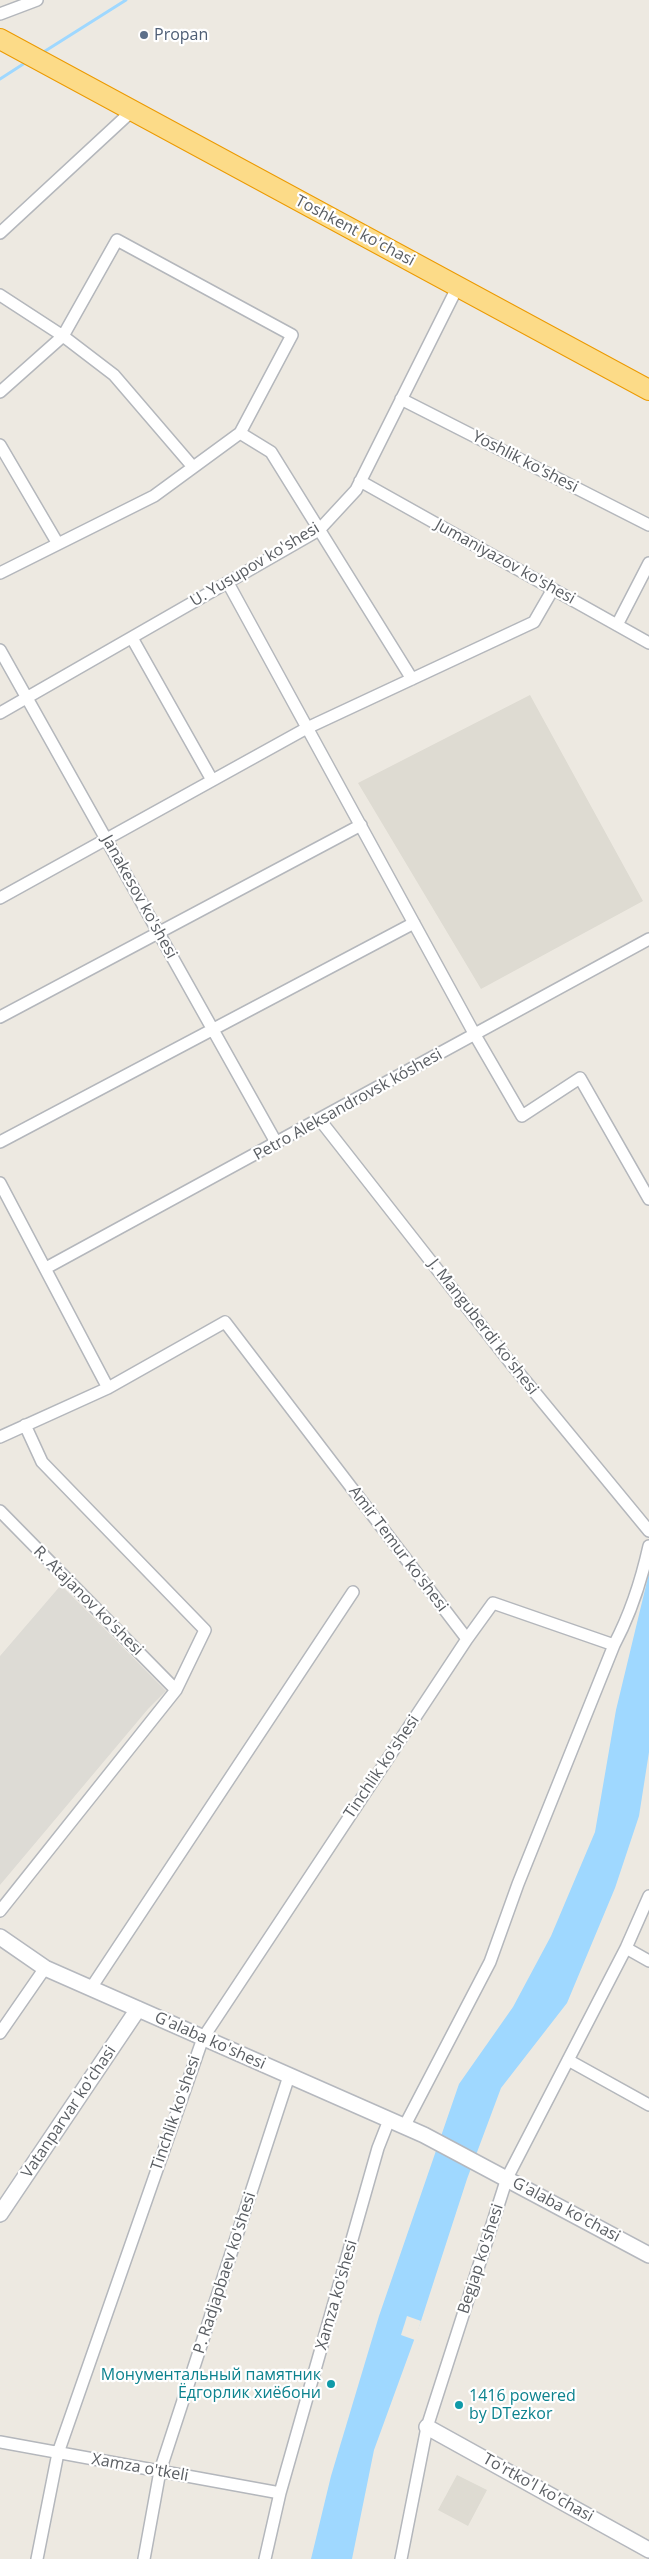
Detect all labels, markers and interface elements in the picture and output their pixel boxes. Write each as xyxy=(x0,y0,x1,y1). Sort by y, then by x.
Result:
place label: Propan xyxy=(154,25,208,45)
marker: Propan xyxy=(138,29,150,41)
street label: Toshkent ko'chasi xyxy=(292,191,418,271)
street label: Yoshlik ko'shesi xyxy=(469,427,581,497)
street label: Jumaniyazov ko'shesi xyxy=(431,515,579,609)
street label: U. Yusupov ko'shesi xyxy=(187,519,323,611)
street label: Janakesov ko'shesi xyxy=(97,832,181,962)
street label: Petro Aleksandrovsk kóshesi xyxy=(250,1045,446,1165)
street label: J. Manguberdi ko'shesi xyxy=(424,1255,542,1399)
street label: Amir Temur ko'shesi xyxy=(344,1482,452,1616)
street label: R. Atajanov ko'shesi xyxy=(29,1542,147,1660)
street label: Tinchlik ko'shesi xyxy=(340,1712,424,1822)
street label: G'alaba ko'shesi xyxy=(152,2008,268,2074)
street label: Vatanparvar ko'chasi xyxy=(18,2042,120,2182)
street label: Tinchlik ko'shesi xyxy=(147,2053,205,2173)
street label: G'alaba ko'chasi xyxy=(509,2174,623,2246)
street label: P. Radjapbaev ko'shesi xyxy=(190,2190,260,2356)
street label: Begjap ko'shesi xyxy=(454,2202,508,2316)
street label: Xamza ko'shesi xyxy=(312,2238,362,2352)
place label: Монументальный памятник Ёдгорлик хиёбони xyxy=(101,2365,321,2403)
marker: Монументальный памятник Ёдгорлик хиёбони xyxy=(325,2378,337,2390)
place label: 1416 powered by DTezkor xyxy=(469,2386,576,2424)
marker: 1416 powered by DTezkor xyxy=(453,2399,465,2411)
street label: Xamza o'tkeli xyxy=(90,2450,190,2486)
street label: To'rtko'l ko'chasi xyxy=(479,2450,597,2526)

